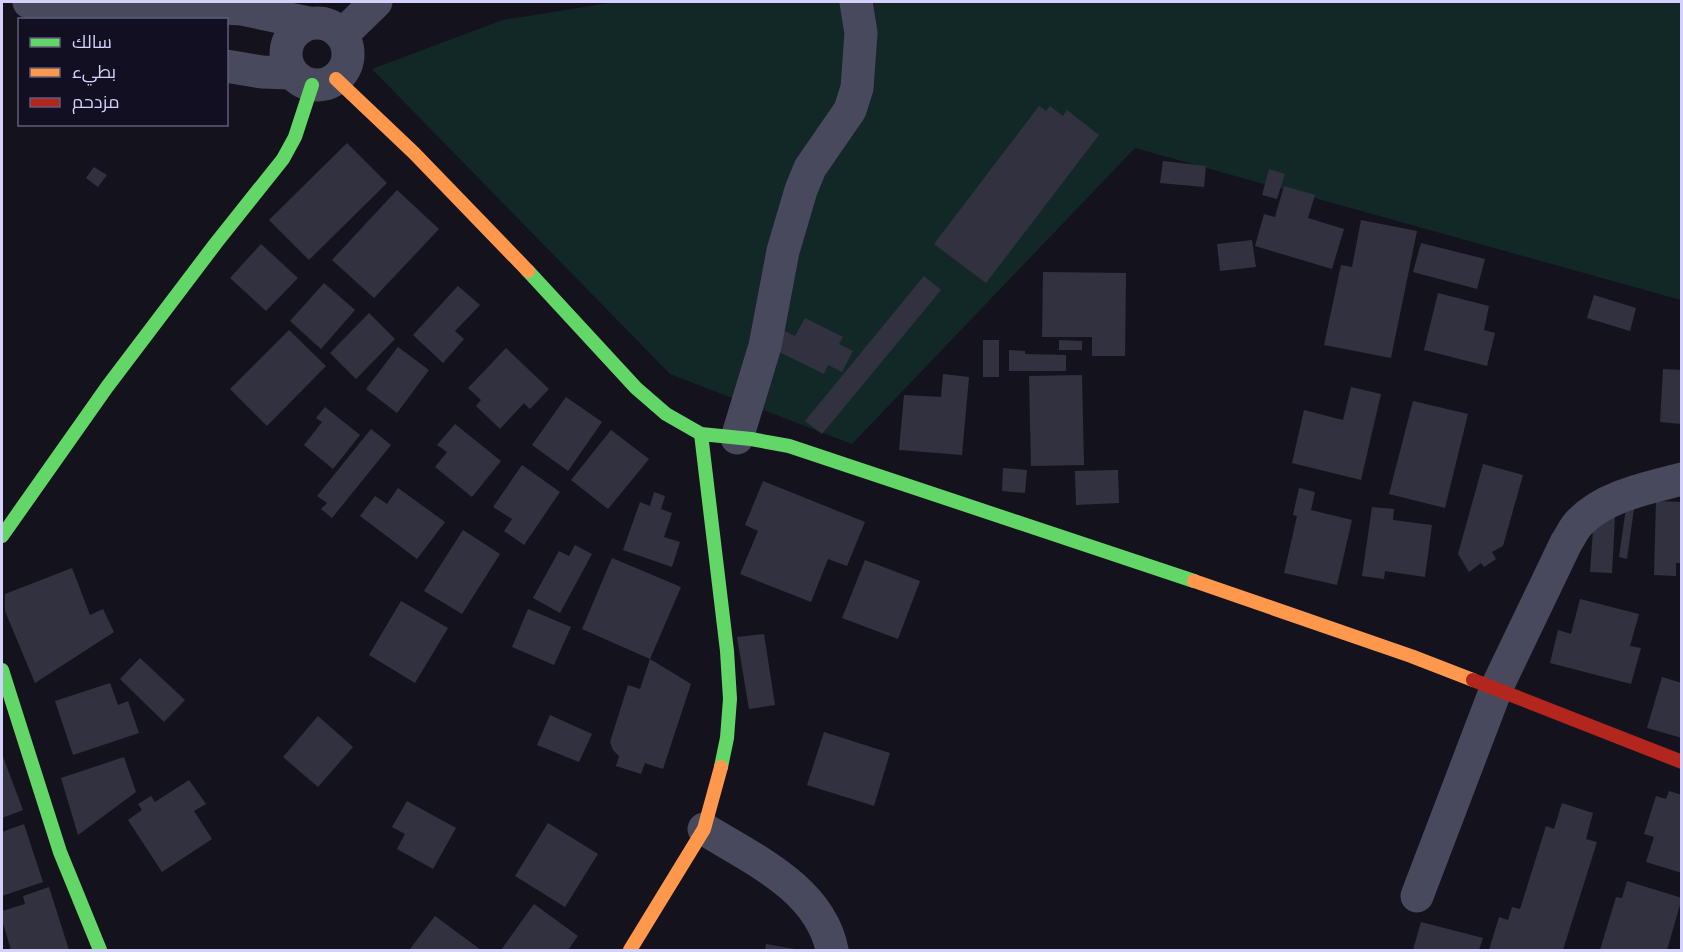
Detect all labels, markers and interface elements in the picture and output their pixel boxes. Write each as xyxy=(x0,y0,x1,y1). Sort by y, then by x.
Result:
legend xyxy=(18,18,228,126)
text: سالك xyxy=(72,31,112,51)
text: بطيء xyxy=(72,61,116,86)
text: مزدحم xyxy=(72,91,120,114)

